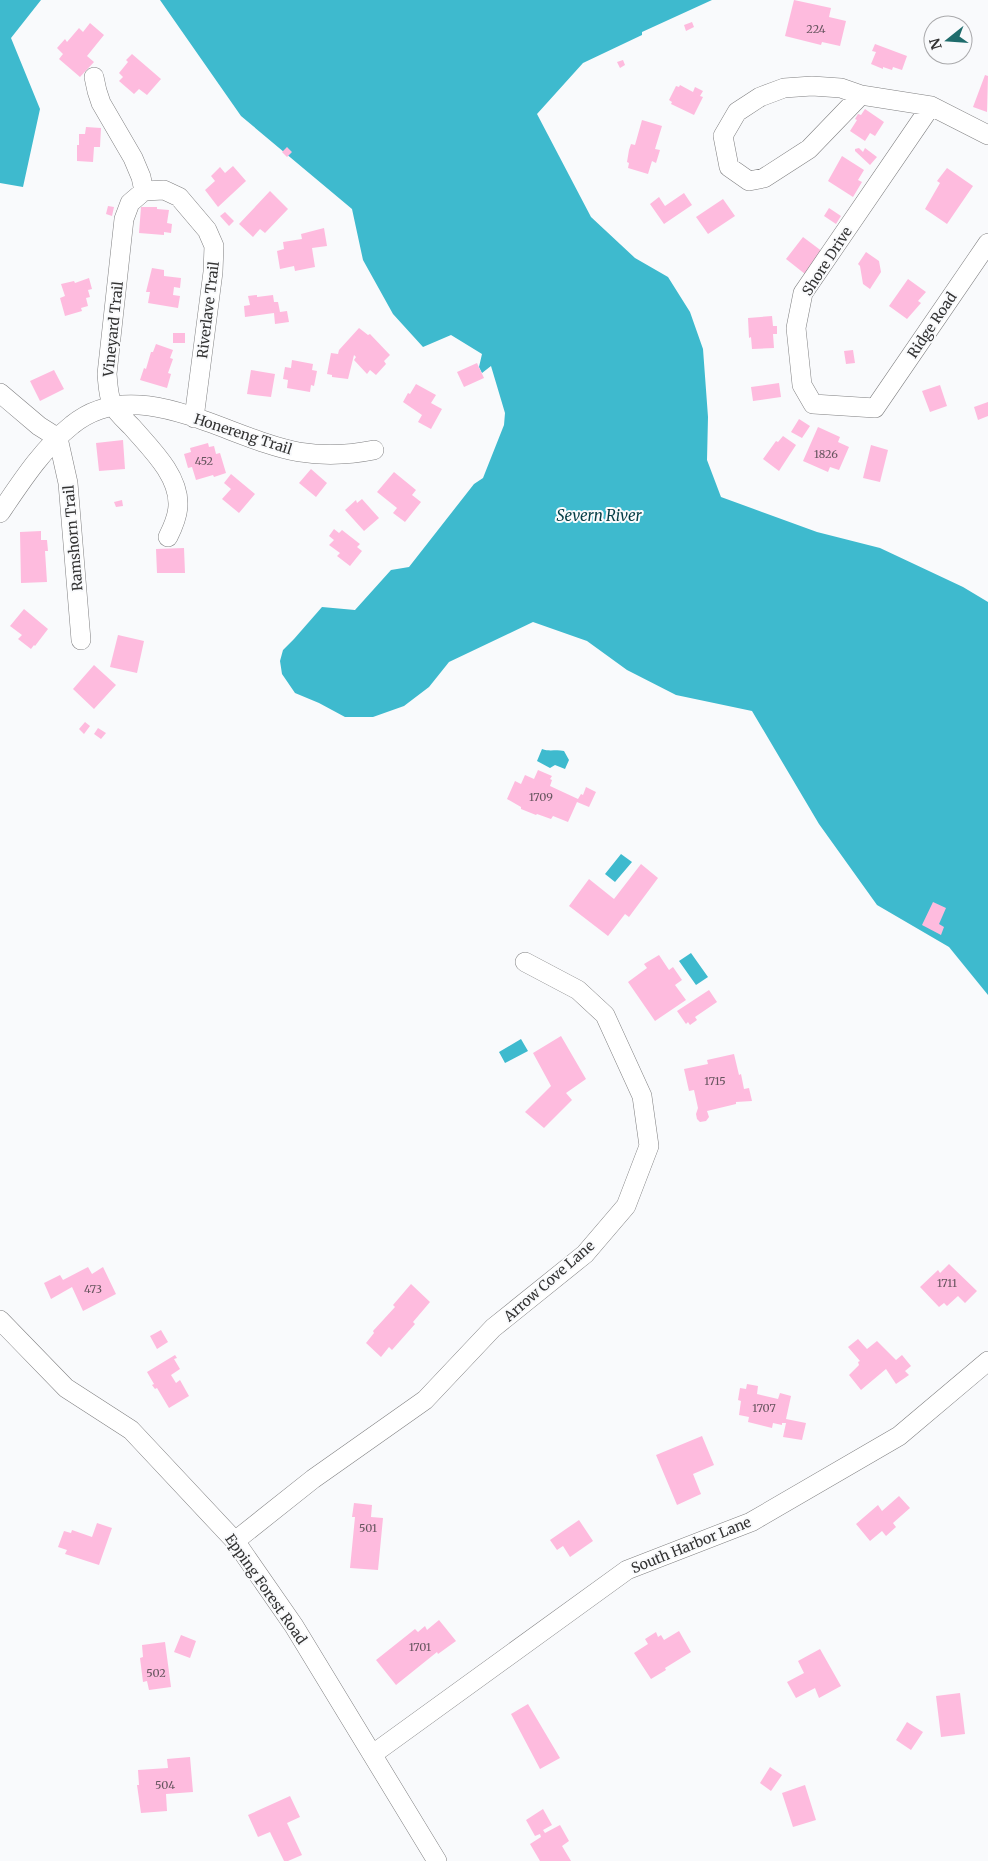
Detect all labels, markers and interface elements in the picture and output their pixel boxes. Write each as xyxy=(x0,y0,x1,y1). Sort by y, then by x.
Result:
north arrow xyxy=(923,15,973,65)
house number: 224 xyxy=(806,22,826,36)
text: N xyxy=(925,36,946,52)
street label: Shore Drive xyxy=(798,223,856,299)
street label: Riverlave Trail xyxy=(193,260,223,360)
street label: Vineyard Trail xyxy=(99,280,127,379)
street label: Ridge Road xyxy=(903,288,961,361)
street label: Honereng Trail xyxy=(192,410,295,459)
house number: 1826 xyxy=(814,447,838,461)
house number: 452 xyxy=(195,454,213,468)
street label: Ramshorn Trail xyxy=(59,484,87,592)
water label: Severn River xyxy=(557,506,642,525)
house number: 1709 xyxy=(529,790,553,804)
house number: 1715 xyxy=(704,1074,726,1088)
street label: Arrow Cove Lane xyxy=(499,1237,598,1326)
house number: 1711 xyxy=(937,1276,957,1290)
house number: 473 xyxy=(84,1282,102,1296)
house number: 1707 xyxy=(752,1401,776,1415)
street label: South Harbor Lane xyxy=(628,1513,754,1577)
house number: 501 xyxy=(359,1521,377,1535)
street label: Epping Forest Road xyxy=(221,1530,311,1648)
house number: 1701 xyxy=(409,1640,431,1654)
house number: 502 xyxy=(146,1666,166,1680)
house number: 504 xyxy=(155,1778,175,1792)

